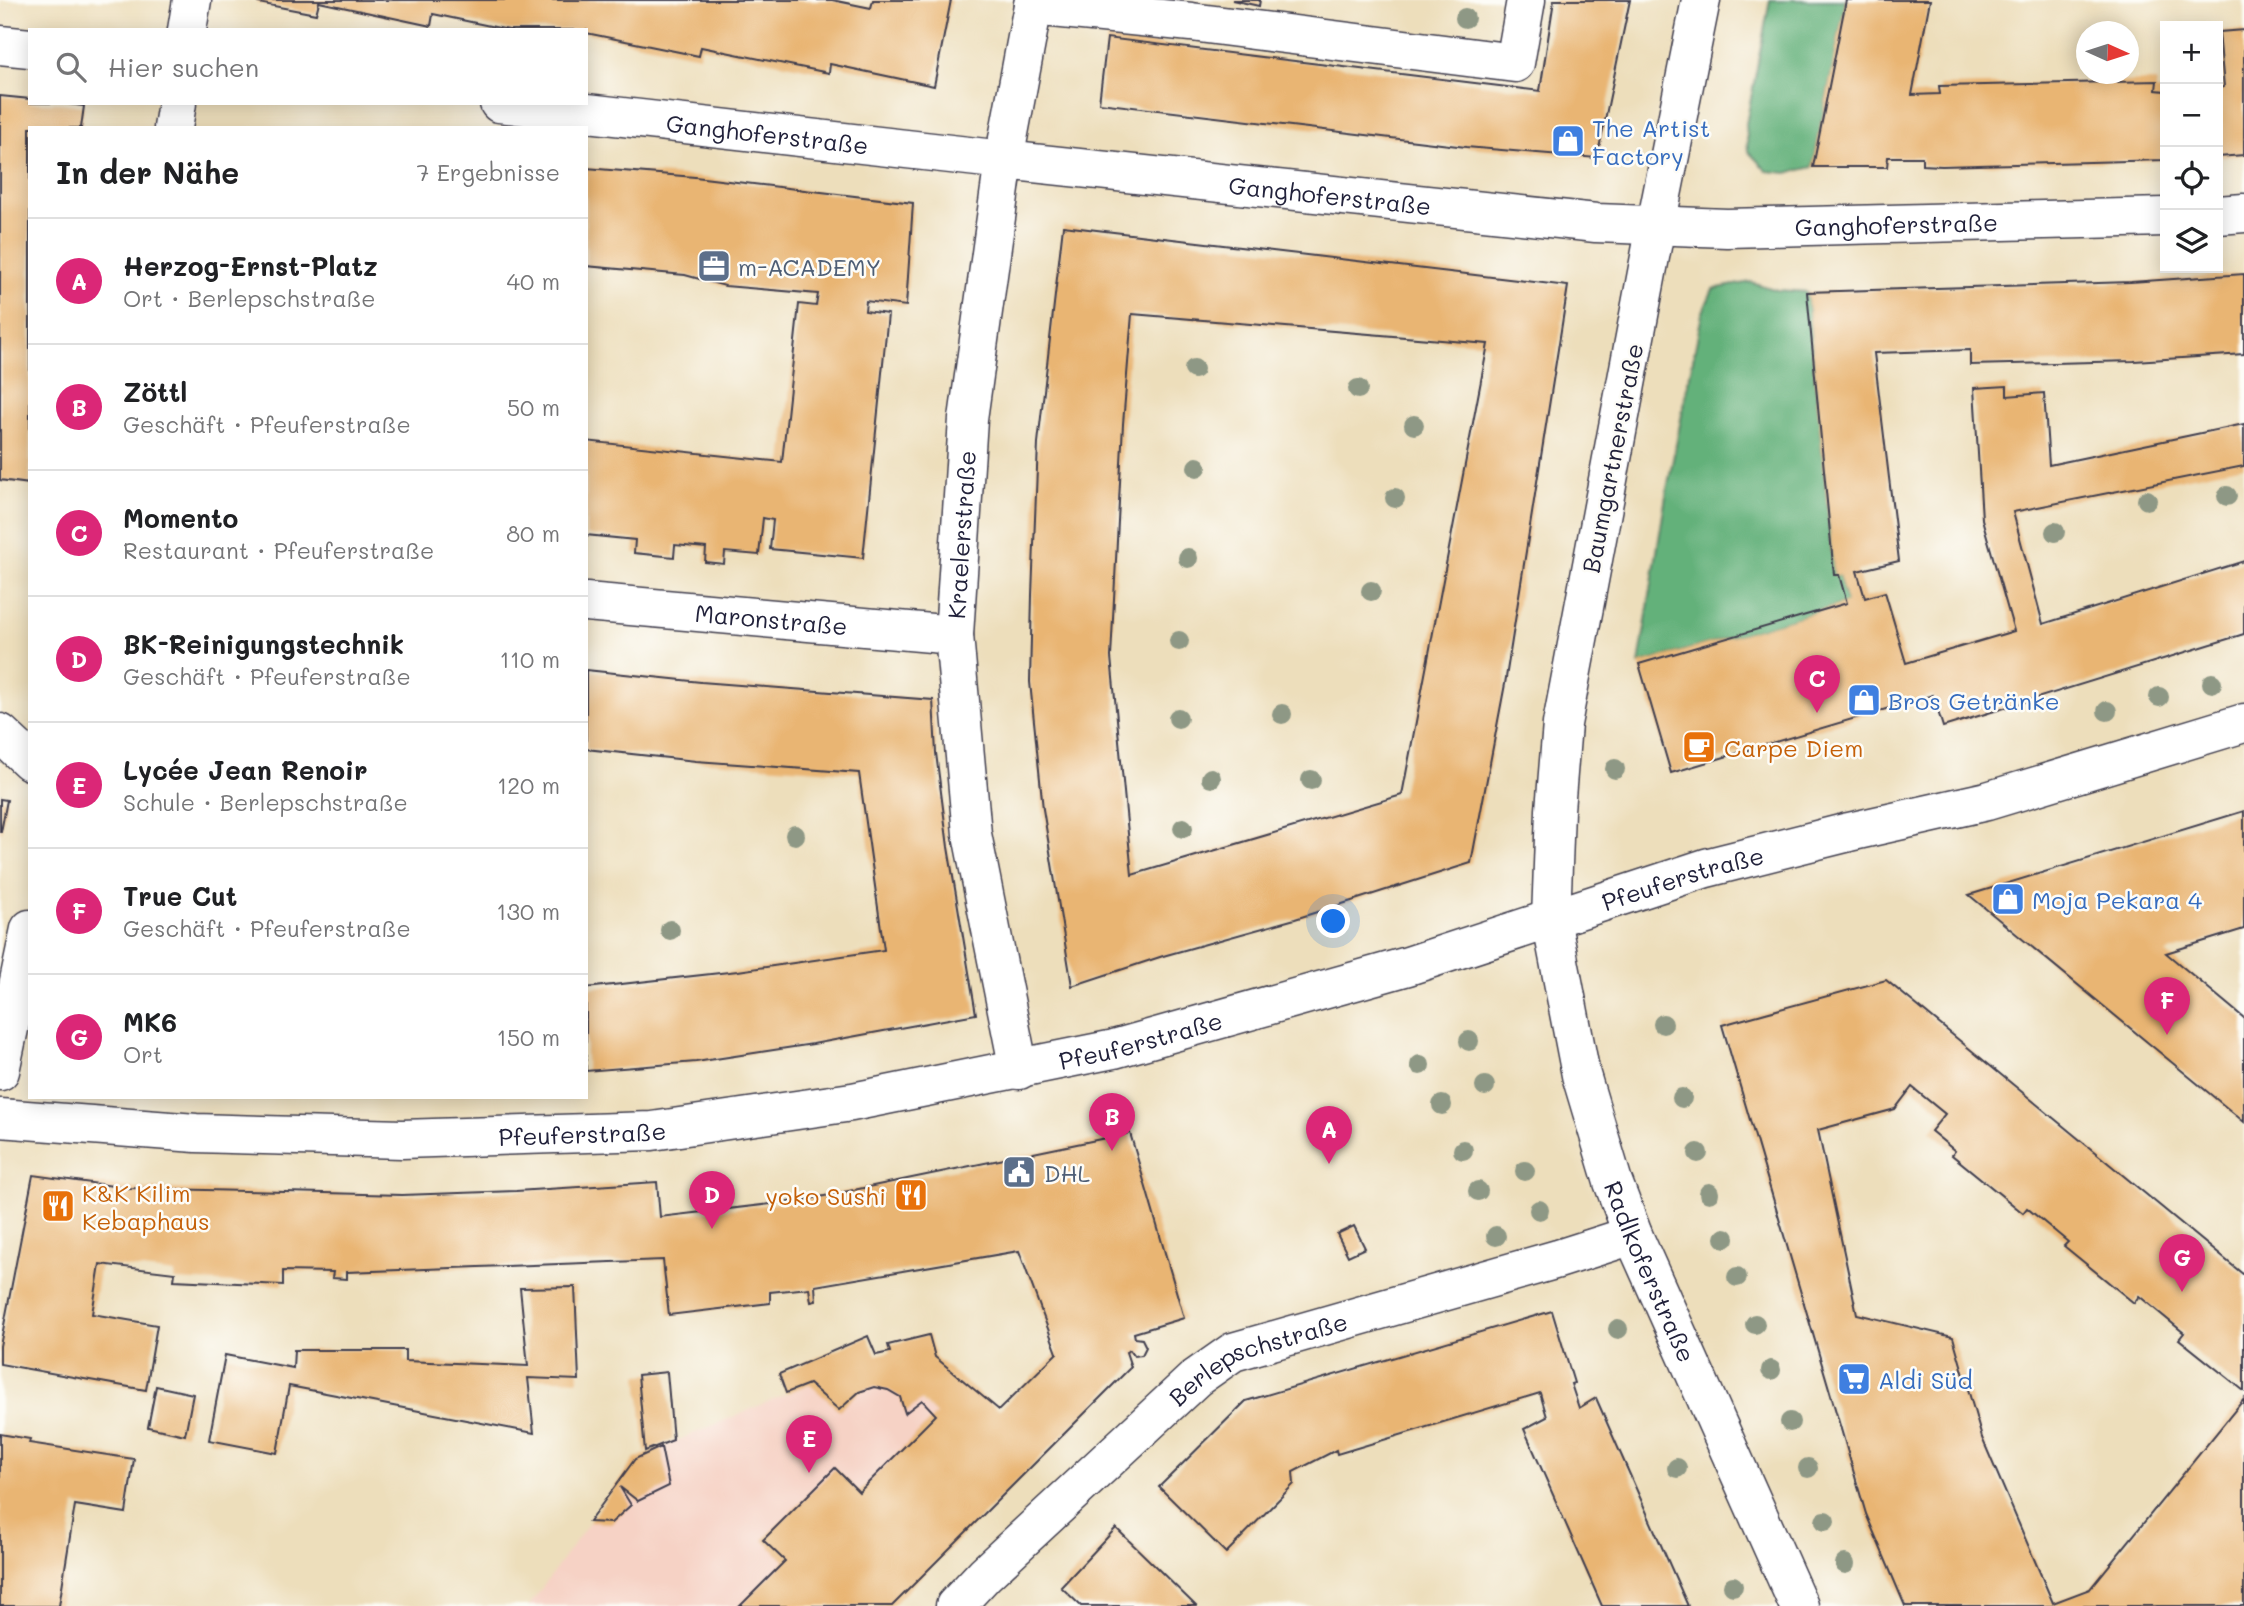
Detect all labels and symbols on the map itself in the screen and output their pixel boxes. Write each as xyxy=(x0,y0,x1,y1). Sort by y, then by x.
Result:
north arrow xyxy=(2076,21,2139,84)
street label: Ganghoferstraße xyxy=(665,106,870,160)
place label: The Artist Factory xyxy=(1592,112,1710,171)
shop icon: The Artist Factory xyxy=(1549,122,1587,160)
street label: Ganghoferstraße xyxy=(1227,169,1433,221)
street label: Ganghoferstraße xyxy=(1794,206,1998,242)
office icon: m-ACADEMY xyxy=(695,247,733,285)
place label: m-ACADEMY xyxy=(738,251,881,282)
street label: Baumgartnerstraße xyxy=(1575,341,1649,575)
street label: Kraelerstraße xyxy=(940,449,981,620)
street label: Maronstraße xyxy=(694,596,849,641)
pin: C xyxy=(1794,655,1840,713)
shop icon: Bros Getränke xyxy=(1845,681,1883,719)
place label: Bros Getränke xyxy=(1888,685,2060,716)
cafe icon: Carpe Diem xyxy=(1680,728,1718,766)
place label: Carpe Diem xyxy=(1724,732,1863,763)
street label: Pfeuferstraße xyxy=(1598,839,1767,917)
shop icon: Moja Pekara 4 xyxy=(1989,880,2027,918)
place label: Moja Pekara 4 xyxy=(2032,884,2202,915)
your location xyxy=(1316,904,1350,938)
pin: F xyxy=(2144,977,2190,1035)
street label: Pfeuferstraße xyxy=(1056,1004,1226,1075)
pin: B xyxy=(1089,1093,1135,1151)
pin: A xyxy=(1306,1106,1352,1164)
street label: Pfeuferstraße xyxy=(498,1114,668,1151)
public building icon: DHL xyxy=(1000,1153,1038,1191)
place label: DHL xyxy=(1044,1157,1091,1188)
pin: D xyxy=(689,1171,735,1229)
restaurant icon: yoko Sushi xyxy=(892,1176,930,1214)
street label: Radlkoferstraße xyxy=(1598,1176,1703,1367)
place label: K&K Kilim Kebaphaus xyxy=(82,1177,210,1236)
place label: yoko Sushi xyxy=(765,1180,886,1211)
restaurant icon: K&K Kilim Kebaphaus xyxy=(39,1187,77,1225)
pin: G xyxy=(2159,1234,2205,1292)
street label: Berlepschstraße xyxy=(1161,1305,1351,1412)
supermarket icon: Aldi Süd xyxy=(1835,1360,1873,1398)
place label: Aldi Süd xyxy=(1878,1364,1973,1395)
pin: E xyxy=(786,1415,832,1473)

